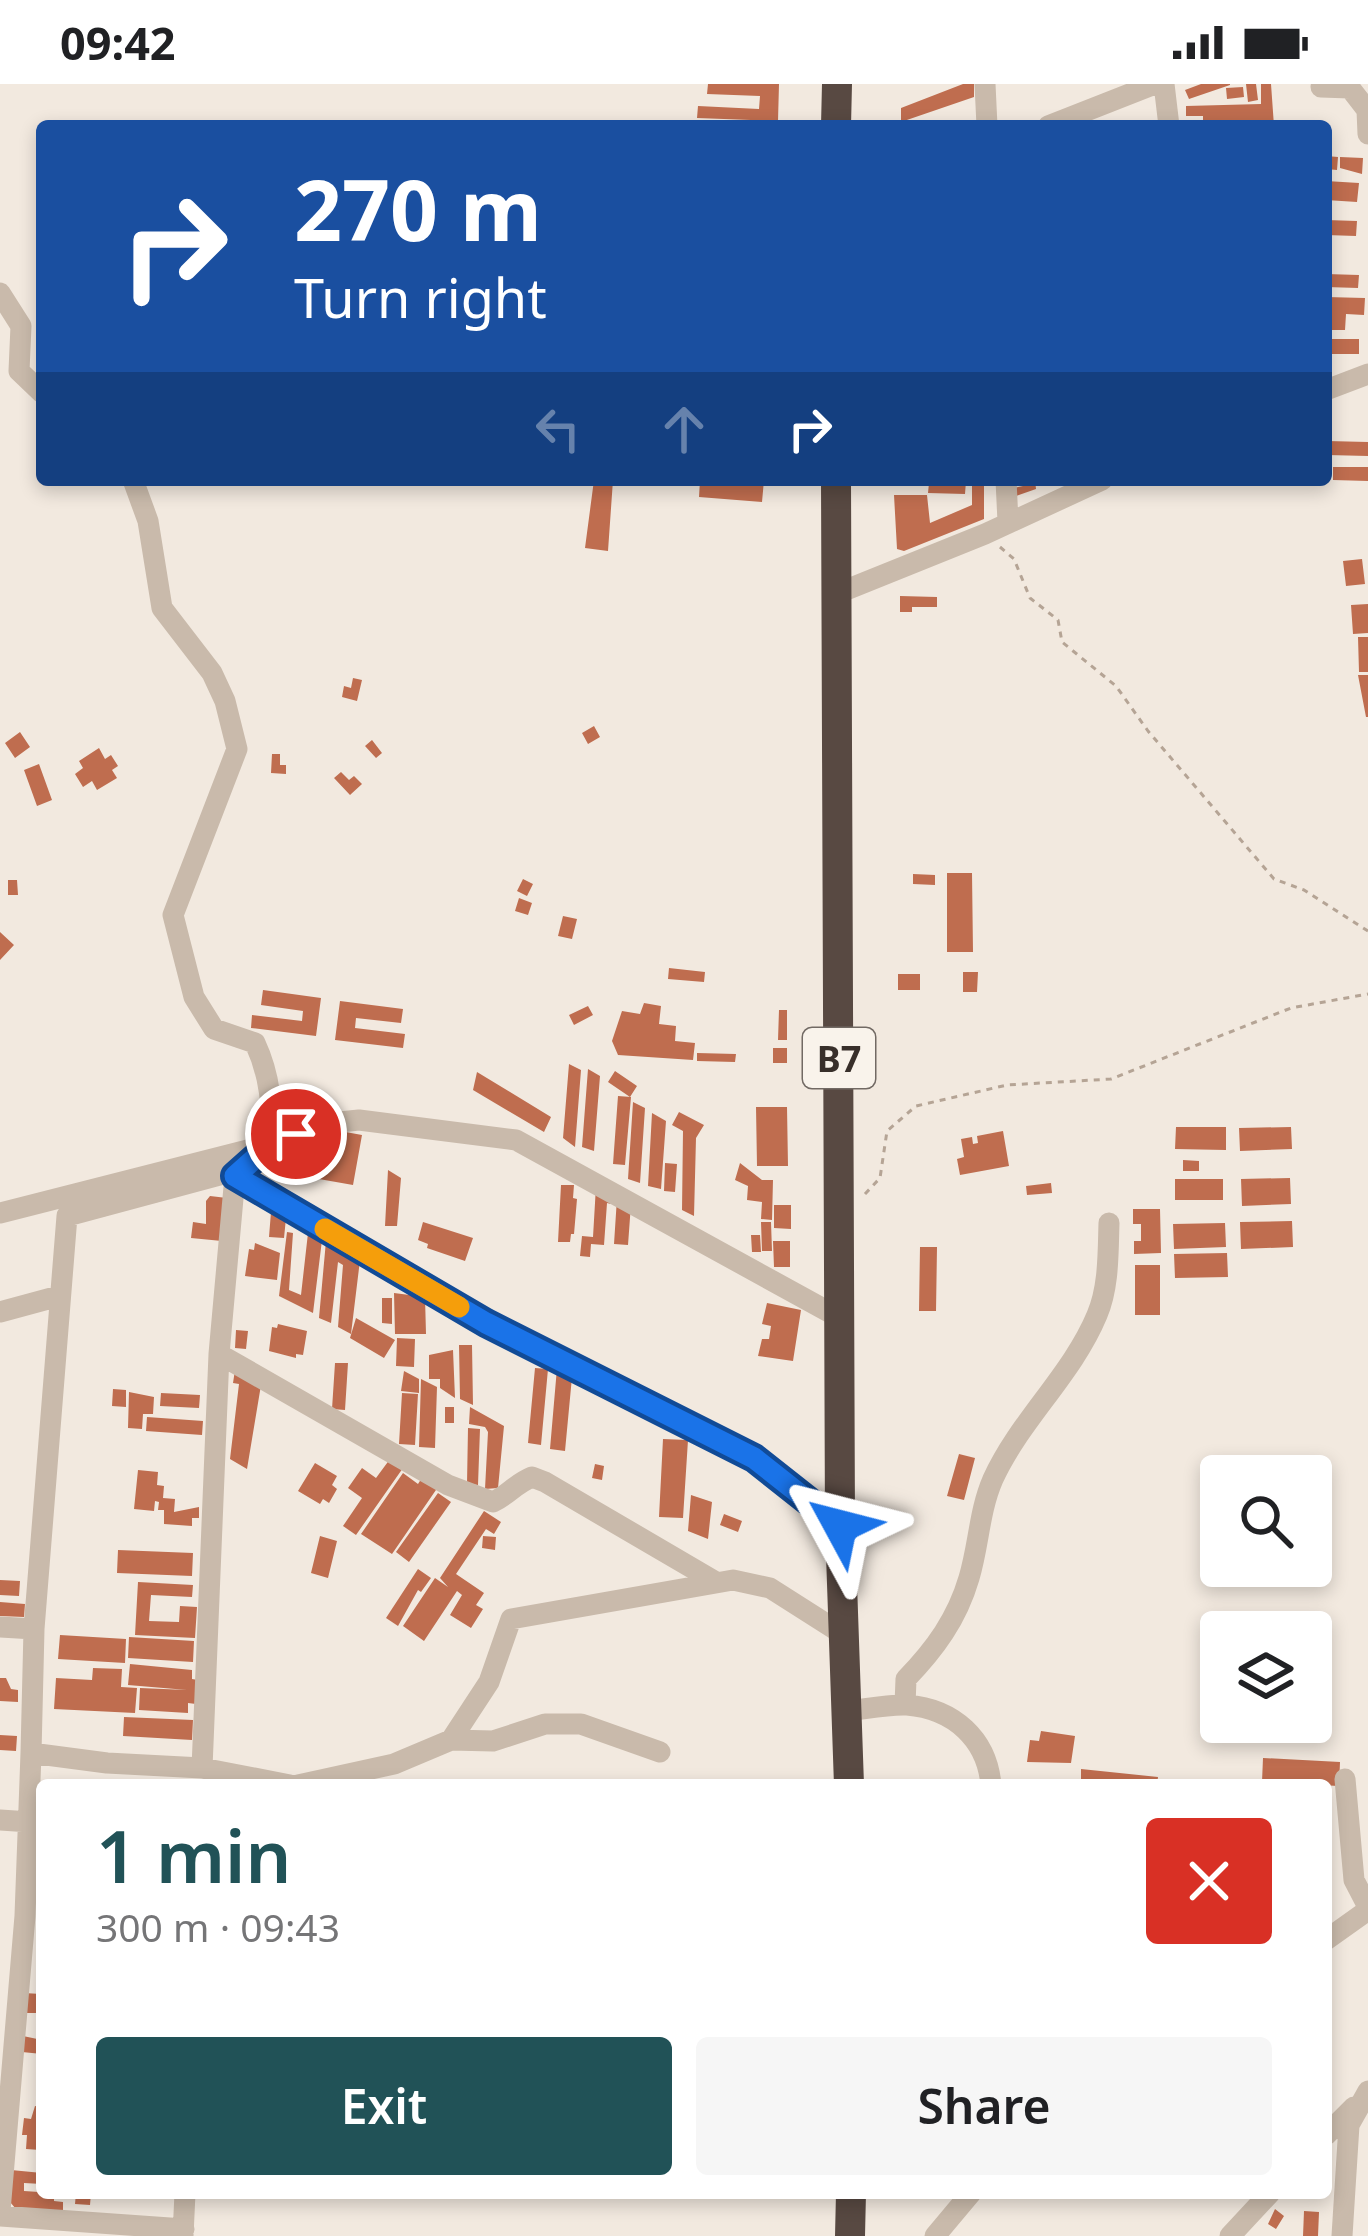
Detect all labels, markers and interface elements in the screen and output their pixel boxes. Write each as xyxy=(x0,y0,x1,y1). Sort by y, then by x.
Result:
text: 09:42 xyxy=(60,12,176,73)
text: 270 m xyxy=(294,151,542,266)
icon: right xyxy=(96,168,252,324)
text: Turn right xyxy=(294,260,547,334)
icon: left xyxy=(525,396,591,462)
icon: ahead xyxy=(651,396,717,462)
icon: right xyxy=(777,396,843,462)
road number: B7 xyxy=(803,1028,875,1088)
pin xyxy=(245,1083,347,1185)
icon: arrive xyxy=(263,1101,329,1167)
map controls xyxy=(1200,1455,1332,1743)
button: search xyxy=(1200,1455,1332,1587)
position arrow xyxy=(777,1463,903,1589)
button: layers xyxy=(1200,1611,1332,1743)
text: 1 min xyxy=(96,1806,291,1904)
button: close xyxy=(1146,1818,1272,1944)
text: 300 m · 09:43 xyxy=(96,1900,340,1953)
button: Exit xyxy=(96,2037,672,2175)
button: Share xyxy=(696,2037,1272,2175)

